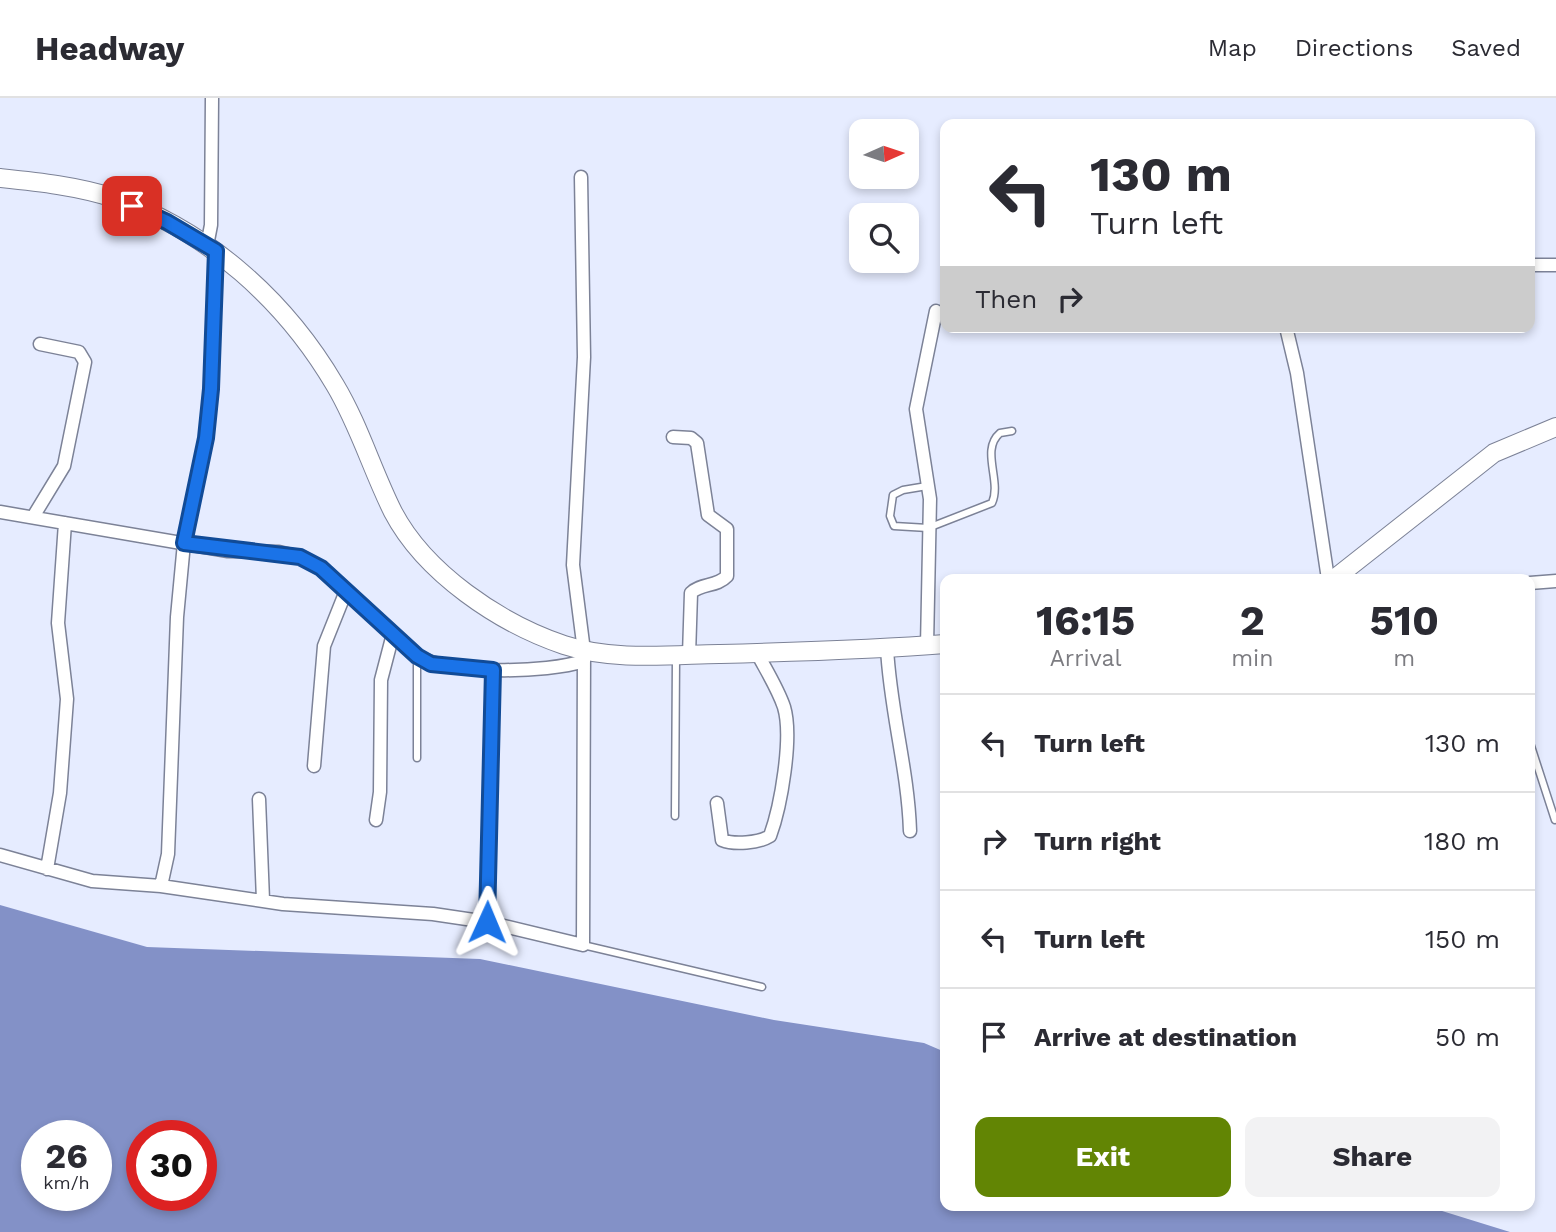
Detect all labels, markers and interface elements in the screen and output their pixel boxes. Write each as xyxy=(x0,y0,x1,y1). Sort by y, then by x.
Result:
text: Headway xyxy=(35,29,184,68)
text: Map xyxy=(1208,34,1257,62)
text: Directions xyxy=(1295,34,1413,62)
text: Saved xyxy=(1451,34,1521,62)
north arrow xyxy=(849,119,919,189)
map controls xyxy=(849,119,919,273)
text: 130 m xyxy=(1090,145,1232,203)
icon: left xyxy=(975,147,1066,238)
pin xyxy=(102,176,162,236)
icon: arrive xyxy=(113,187,151,225)
button: search xyxy=(849,203,919,273)
text: Turn left xyxy=(1090,204,1223,242)
icon: right xyxy=(1051,280,1089,318)
text: Then xyxy=(975,284,1037,314)
text: 16:15 xyxy=(1036,596,1135,645)
text: 2 xyxy=(1240,596,1265,645)
text: 510 xyxy=(1369,596,1439,645)
text: Arrival xyxy=(1050,645,1121,672)
text: min xyxy=(1231,645,1273,672)
text: m xyxy=(1393,645,1415,672)
icon: left xyxy=(975,724,1013,762)
text: Turn left xyxy=(1034,728,1145,758)
text: 130 m xyxy=(1425,728,1500,758)
icon: right xyxy=(975,822,1013,860)
text: Turn right xyxy=(1034,826,1161,856)
text: 180 m xyxy=(1424,826,1500,856)
position arrow xyxy=(450,885,524,959)
icon: left xyxy=(975,920,1013,958)
text: Turn left xyxy=(1034,924,1145,954)
text: 150 m xyxy=(1425,924,1500,954)
icon: arrive xyxy=(975,1018,1013,1056)
text: Arrive at destination xyxy=(1034,1022,1297,1052)
text: 50 m xyxy=(1435,1022,1500,1052)
button: Exit xyxy=(975,1117,1231,1197)
button: Share xyxy=(1245,1117,1500,1197)
speed limit sign: 30 xyxy=(126,1120,217,1211)
text: 26 xyxy=(45,1135,88,1177)
text: km/h xyxy=(43,1172,90,1193)

